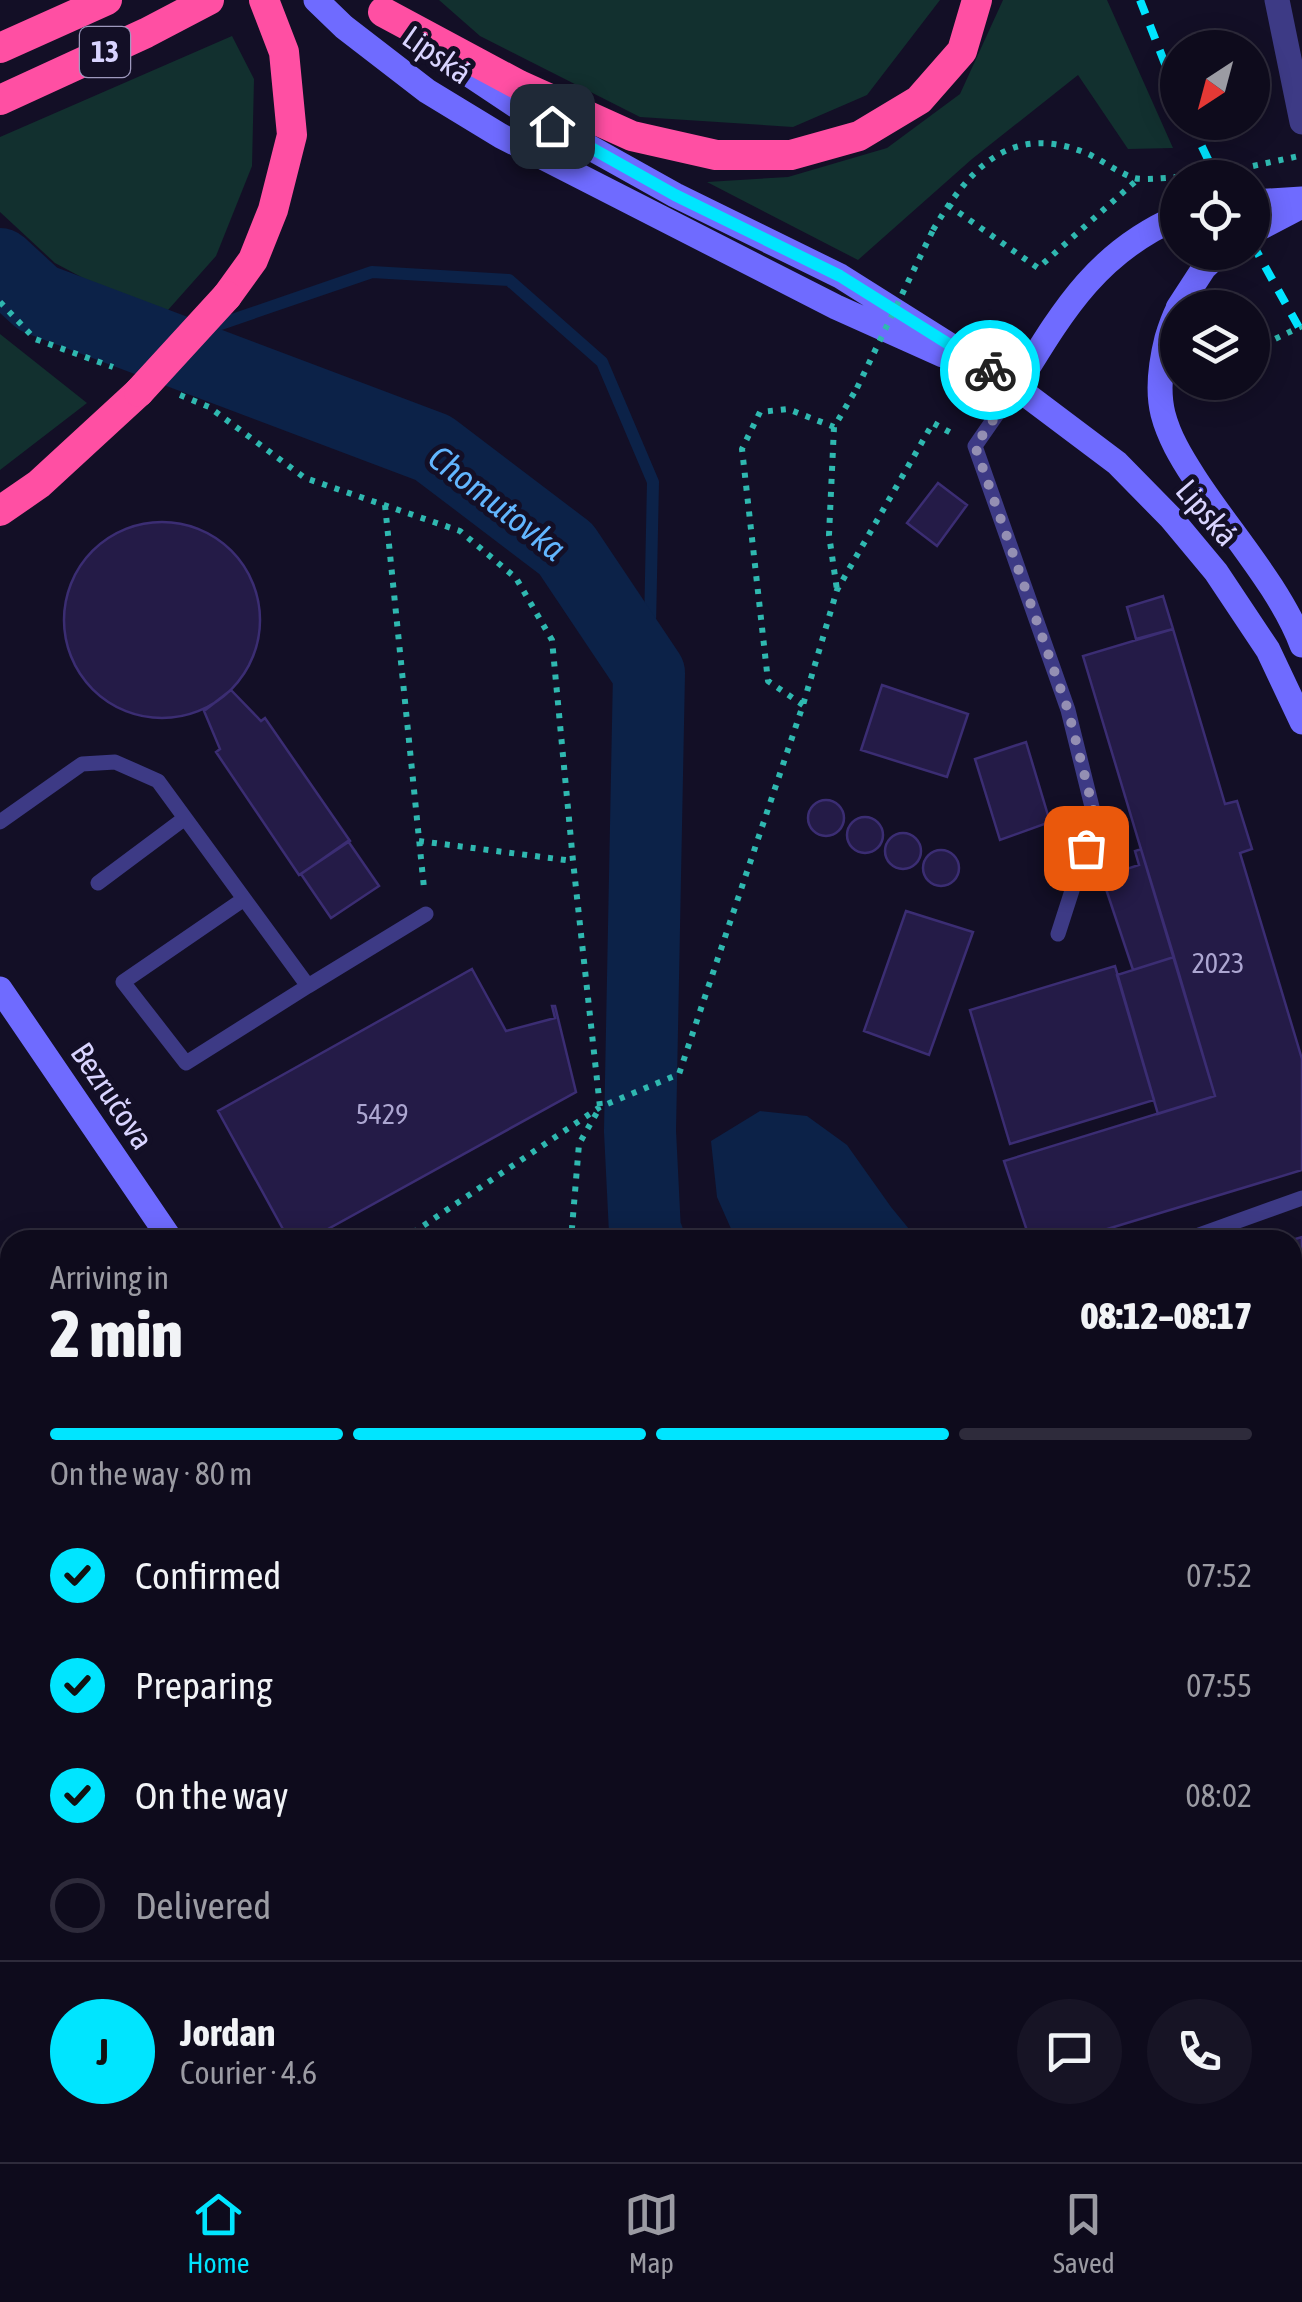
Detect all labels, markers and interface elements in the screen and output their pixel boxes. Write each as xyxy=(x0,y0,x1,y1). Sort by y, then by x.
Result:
street label: Lipská xyxy=(396,18,479,91)
road number: 13 xyxy=(80,27,130,77)
north arrow xyxy=(1160,30,1270,140)
map controls xyxy=(1160,30,1270,400)
pin xyxy=(510,84,595,169)
icon: home xyxy=(525,99,580,154)
button: locate xyxy=(1160,160,1270,270)
button: layers xyxy=(1160,290,1270,400)
courier xyxy=(940,320,1040,420)
icon: bike xyxy=(963,343,1018,398)
water label: Chomutovka xyxy=(421,436,574,568)
street label: Lipská xyxy=(1169,472,1246,553)
pin xyxy=(1044,806,1129,891)
icon: bag xyxy=(1059,821,1114,876)
house number: 2023 xyxy=(1192,947,1244,979)
street label: Bezručova xyxy=(63,1035,161,1156)
house number: 5429 xyxy=(356,1098,408,1130)
text: Arriving in xyxy=(50,1259,169,1296)
text: 08:12–08:17 xyxy=(1080,1294,1252,1337)
text: 2 min xyxy=(50,1296,183,1371)
text: On the way · 80 m xyxy=(50,1455,252,1492)
icon: check xyxy=(50,1548,105,1603)
text: Confirmed xyxy=(135,1554,281,1597)
text: 07:52 xyxy=(1186,1557,1252,1594)
icon: check xyxy=(50,1658,105,1713)
text: Preparing xyxy=(135,1664,273,1707)
text: 07:55 xyxy=(1186,1667,1252,1704)
icon: check xyxy=(50,1768,105,1823)
text: On the way xyxy=(135,1774,288,1817)
text: 08:02 xyxy=(1186,1777,1252,1814)
text: Delivered xyxy=(135,1884,271,1927)
button: chat xyxy=(1017,1999,1122,2104)
button: phone xyxy=(1147,1999,1252,2104)
text: Jordan xyxy=(180,2011,275,2054)
text: J xyxy=(96,2030,109,2073)
text: Courier · 4.6 xyxy=(180,2054,317,2091)
tab: Home xyxy=(187,2187,249,2279)
tab: Map xyxy=(624,2187,679,2279)
tab: Saved xyxy=(1053,2187,1115,2279)

